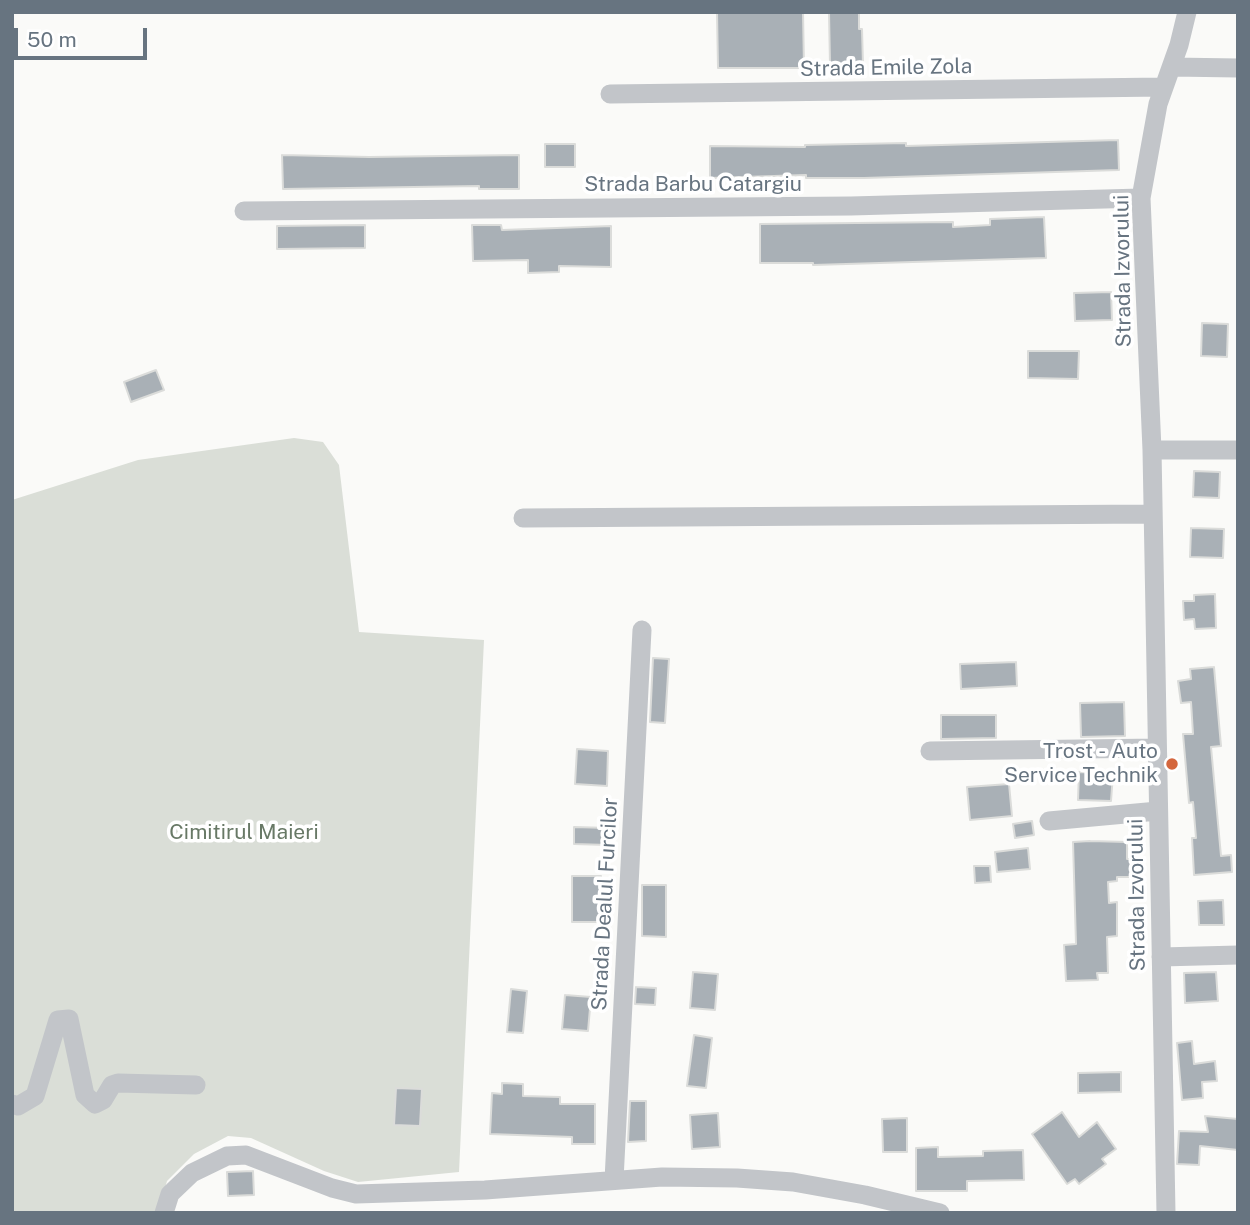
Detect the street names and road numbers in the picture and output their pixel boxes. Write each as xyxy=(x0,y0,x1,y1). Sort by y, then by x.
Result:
street label: Strada Emile Zola xyxy=(800,54,972,82)
street label: Strada Barbu Catargiu xyxy=(584,172,802,198)
street label: Strada Izvorului xyxy=(1109,194,1137,348)
street label: Strada Dealul Furcilor xyxy=(587,797,623,1011)
street label: Strada Izvorului xyxy=(1123,818,1151,972)

